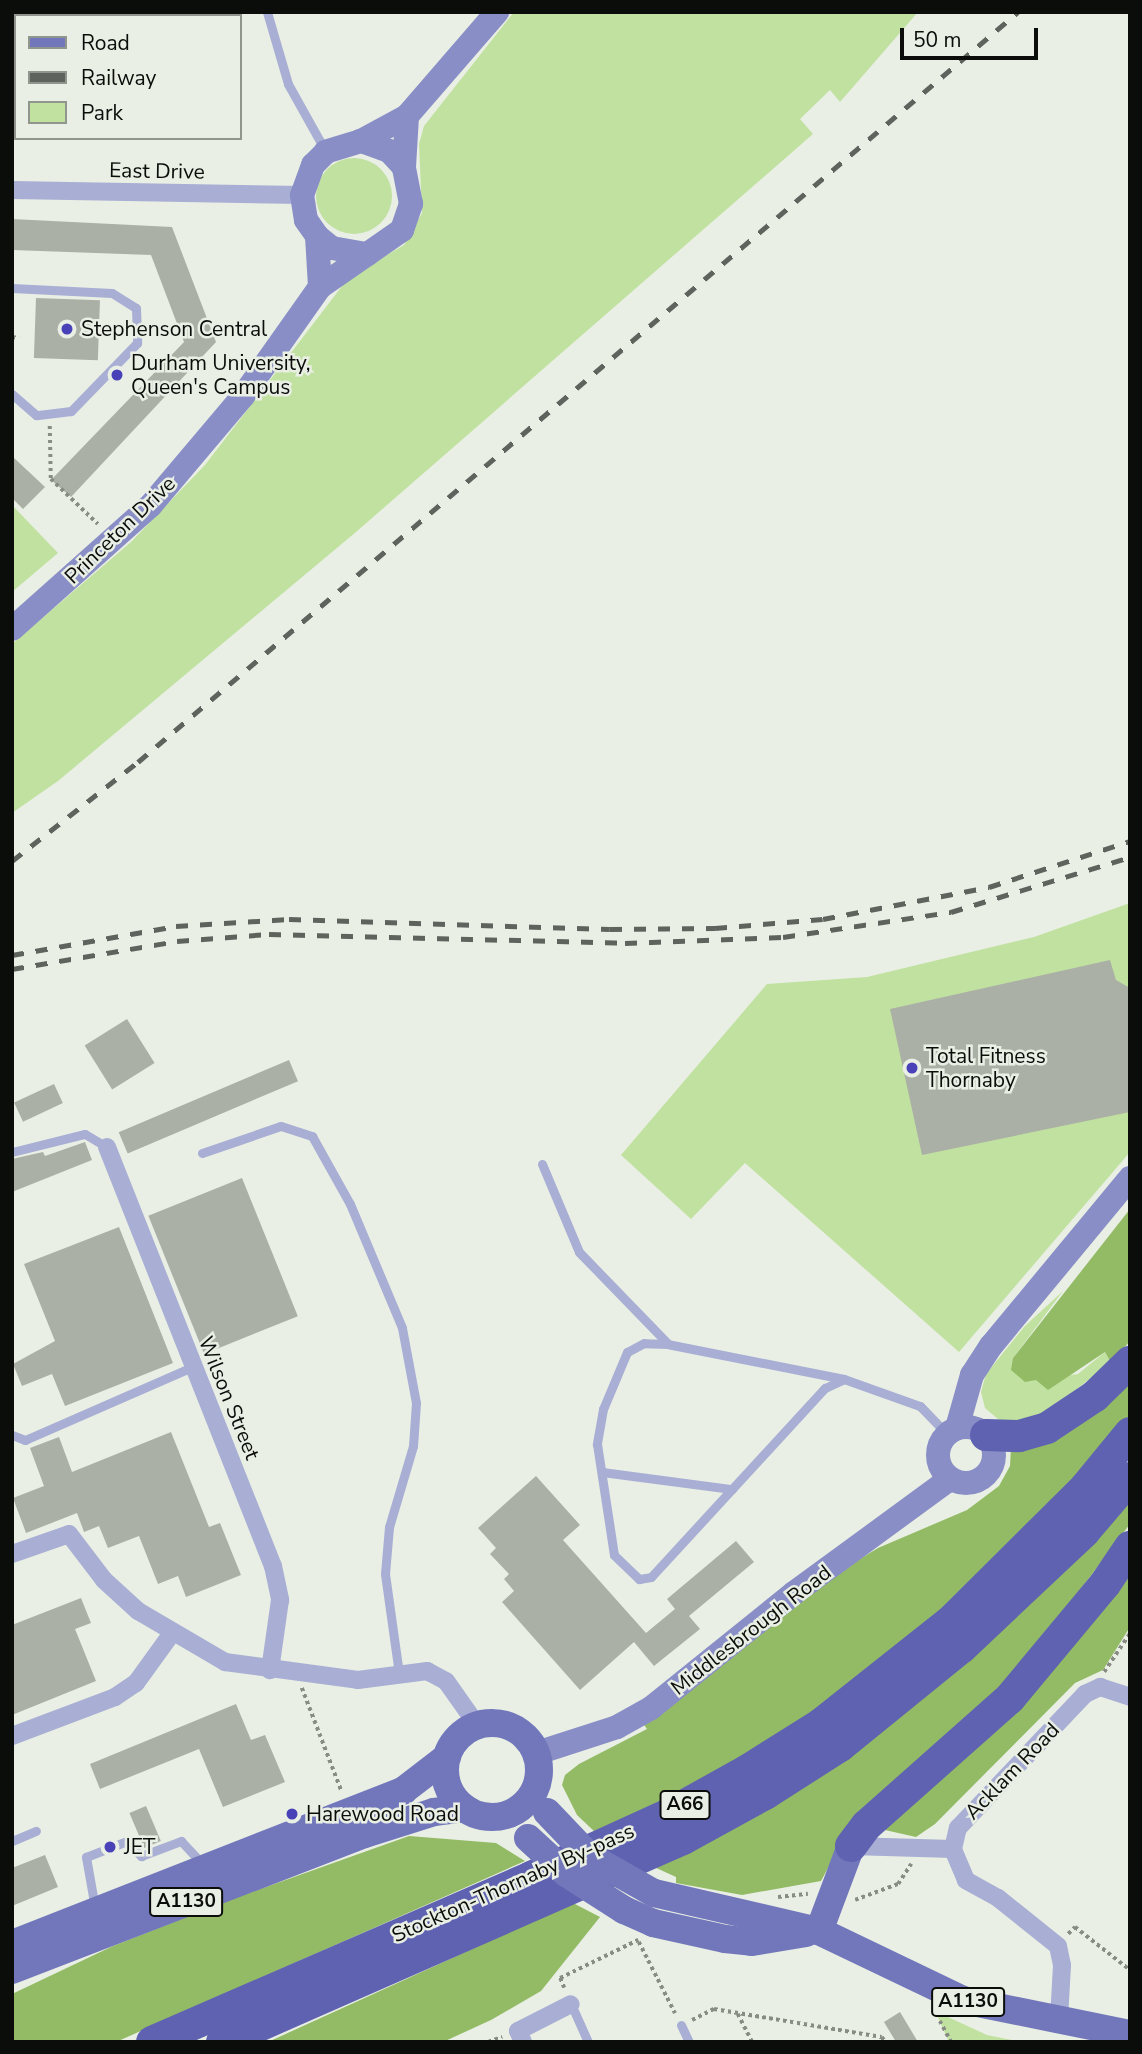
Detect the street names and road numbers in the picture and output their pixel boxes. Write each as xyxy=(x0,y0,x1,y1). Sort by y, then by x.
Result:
street label: East Drive xyxy=(109,158,205,184)
street label: Princeton Drive xyxy=(59,471,181,589)
street label: Wilson Street xyxy=(193,1333,265,1463)
street label: Middlesbrough Road xyxy=(666,1560,836,1700)
street label: Acklam Road xyxy=(960,1717,1064,1825)
road number: A66 xyxy=(659,1789,711,1820)
street label: Stockton-Thornaby By-pass xyxy=(388,1818,638,1948)
road number: A1130 xyxy=(148,1886,224,1918)
road number: A1130 xyxy=(930,1986,1006,2018)

